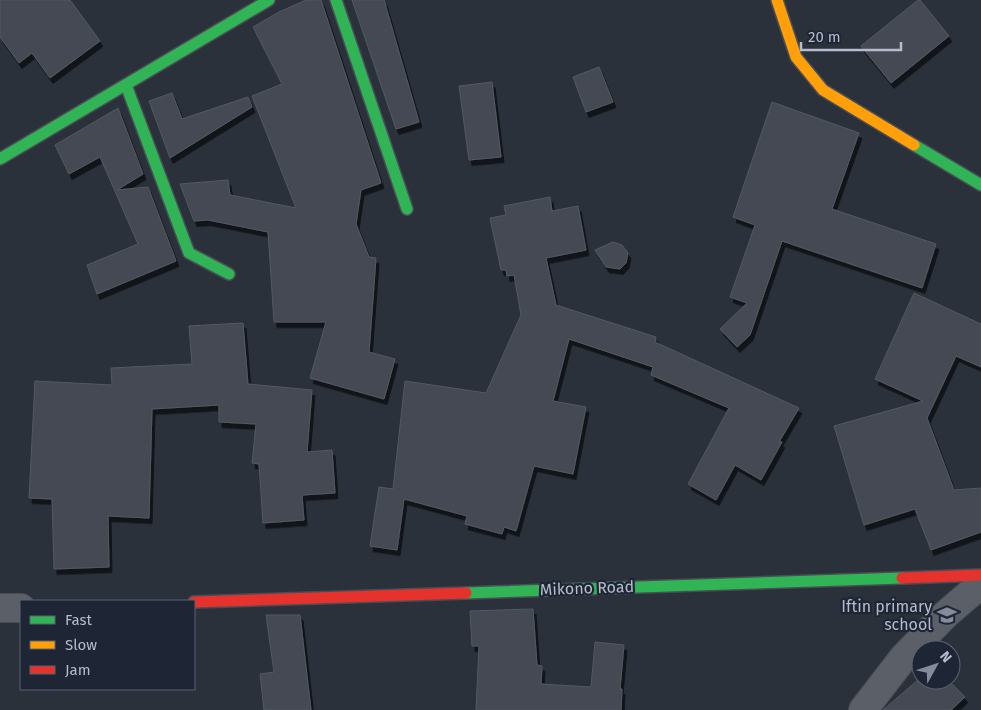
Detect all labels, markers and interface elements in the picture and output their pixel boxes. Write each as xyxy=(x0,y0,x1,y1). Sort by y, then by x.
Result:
scale bar xyxy=(801,20,901,52)
text: 20 m xyxy=(808,28,841,46)
street label: Mikono Road xyxy=(540,577,634,599)
place label: Iftin primary school xyxy=(841,597,932,634)
legend xyxy=(20,600,195,690)
school or university icon: Iftin primary school xyxy=(936,604,958,626)
text: Fast xyxy=(65,611,92,629)
text: Slow xyxy=(65,636,97,654)
north arrow xyxy=(911,640,961,690)
text: N xyxy=(936,648,955,666)
text: Jam xyxy=(65,661,91,679)

